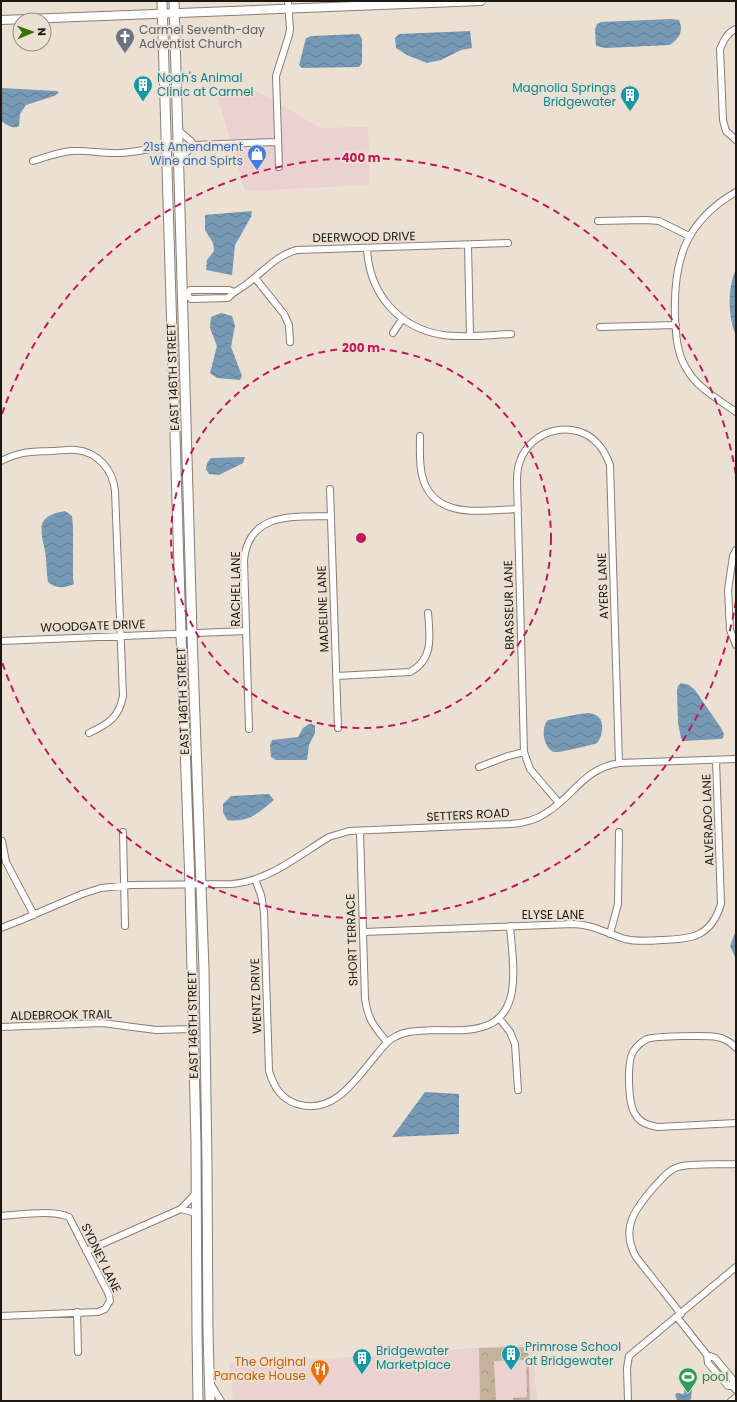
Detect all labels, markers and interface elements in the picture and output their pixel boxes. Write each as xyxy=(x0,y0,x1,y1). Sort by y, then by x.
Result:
north arrow xyxy=(12,12,52,52)
place label: Carmel Seventh-day Adventist Church xyxy=(139,21,265,52)
church icon: Carmel Seventh-day Adventist Church xyxy=(114,26,136,54)
text: N xyxy=(34,27,50,36)
place label: Noah's Animal Clinic at Carmel xyxy=(157,69,254,100)
building icon: Noah's Animal Clinic at Carmel xyxy=(132,74,154,102)
place label: Magnolia Springs Bridgewater xyxy=(512,79,617,110)
building icon: Magnolia Springs Bridgewater xyxy=(619,84,641,112)
place label: 21st Amendment Wine and Spirts xyxy=(143,138,243,169)
shop icon: 21st Amendment Wine and Spirts xyxy=(246,143,268,171)
text: 400 m xyxy=(341,149,381,166)
street label: DEERWOOD DRIVE xyxy=(312,227,416,246)
street label: EAST 146TH STREET xyxy=(162,322,183,431)
text: 200 m xyxy=(342,339,380,356)
centre of rings xyxy=(354,531,368,545)
street label: RACHEL LANE xyxy=(227,551,244,627)
street label: AYERS LANE xyxy=(593,552,612,620)
street label: BRASSEUR LANE xyxy=(499,560,518,650)
street label: MADELINE LANE xyxy=(312,565,333,653)
street label: WOODGATE DRIVE xyxy=(40,615,146,636)
street label: EAST 146TH STREET xyxy=(172,646,193,755)
street label: ALVERADO LANE xyxy=(697,774,718,866)
street label: SETTERS ROAD xyxy=(426,804,510,825)
street label: SHORT TERRACE xyxy=(341,893,362,987)
street label: ELYSE LANE xyxy=(522,906,584,923)
street label: WENTZ DRIVE xyxy=(246,958,265,1034)
street label: EAST 146TH STREET xyxy=(183,971,202,1079)
street label: ALDEBROOK TRAIL xyxy=(10,1005,112,1024)
street label: SYDNEY LANE xyxy=(77,1220,126,1295)
place label: Primrose School at Bridgewater xyxy=(525,1338,621,1369)
place label: Bridgewater Marketplace xyxy=(376,1342,451,1373)
building icon: Primrose School at Bridgewater xyxy=(500,1343,522,1371)
building icon: Bridgewater Marketplace xyxy=(351,1347,373,1375)
place label: The Original Pancake House xyxy=(214,1353,306,1384)
restaurant icon: The Original Pancake House xyxy=(309,1358,331,1386)
sports icon: pool xyxy=(677,1366,699,1394)
place label: pool xyxy=(702,1368,728,1385)

